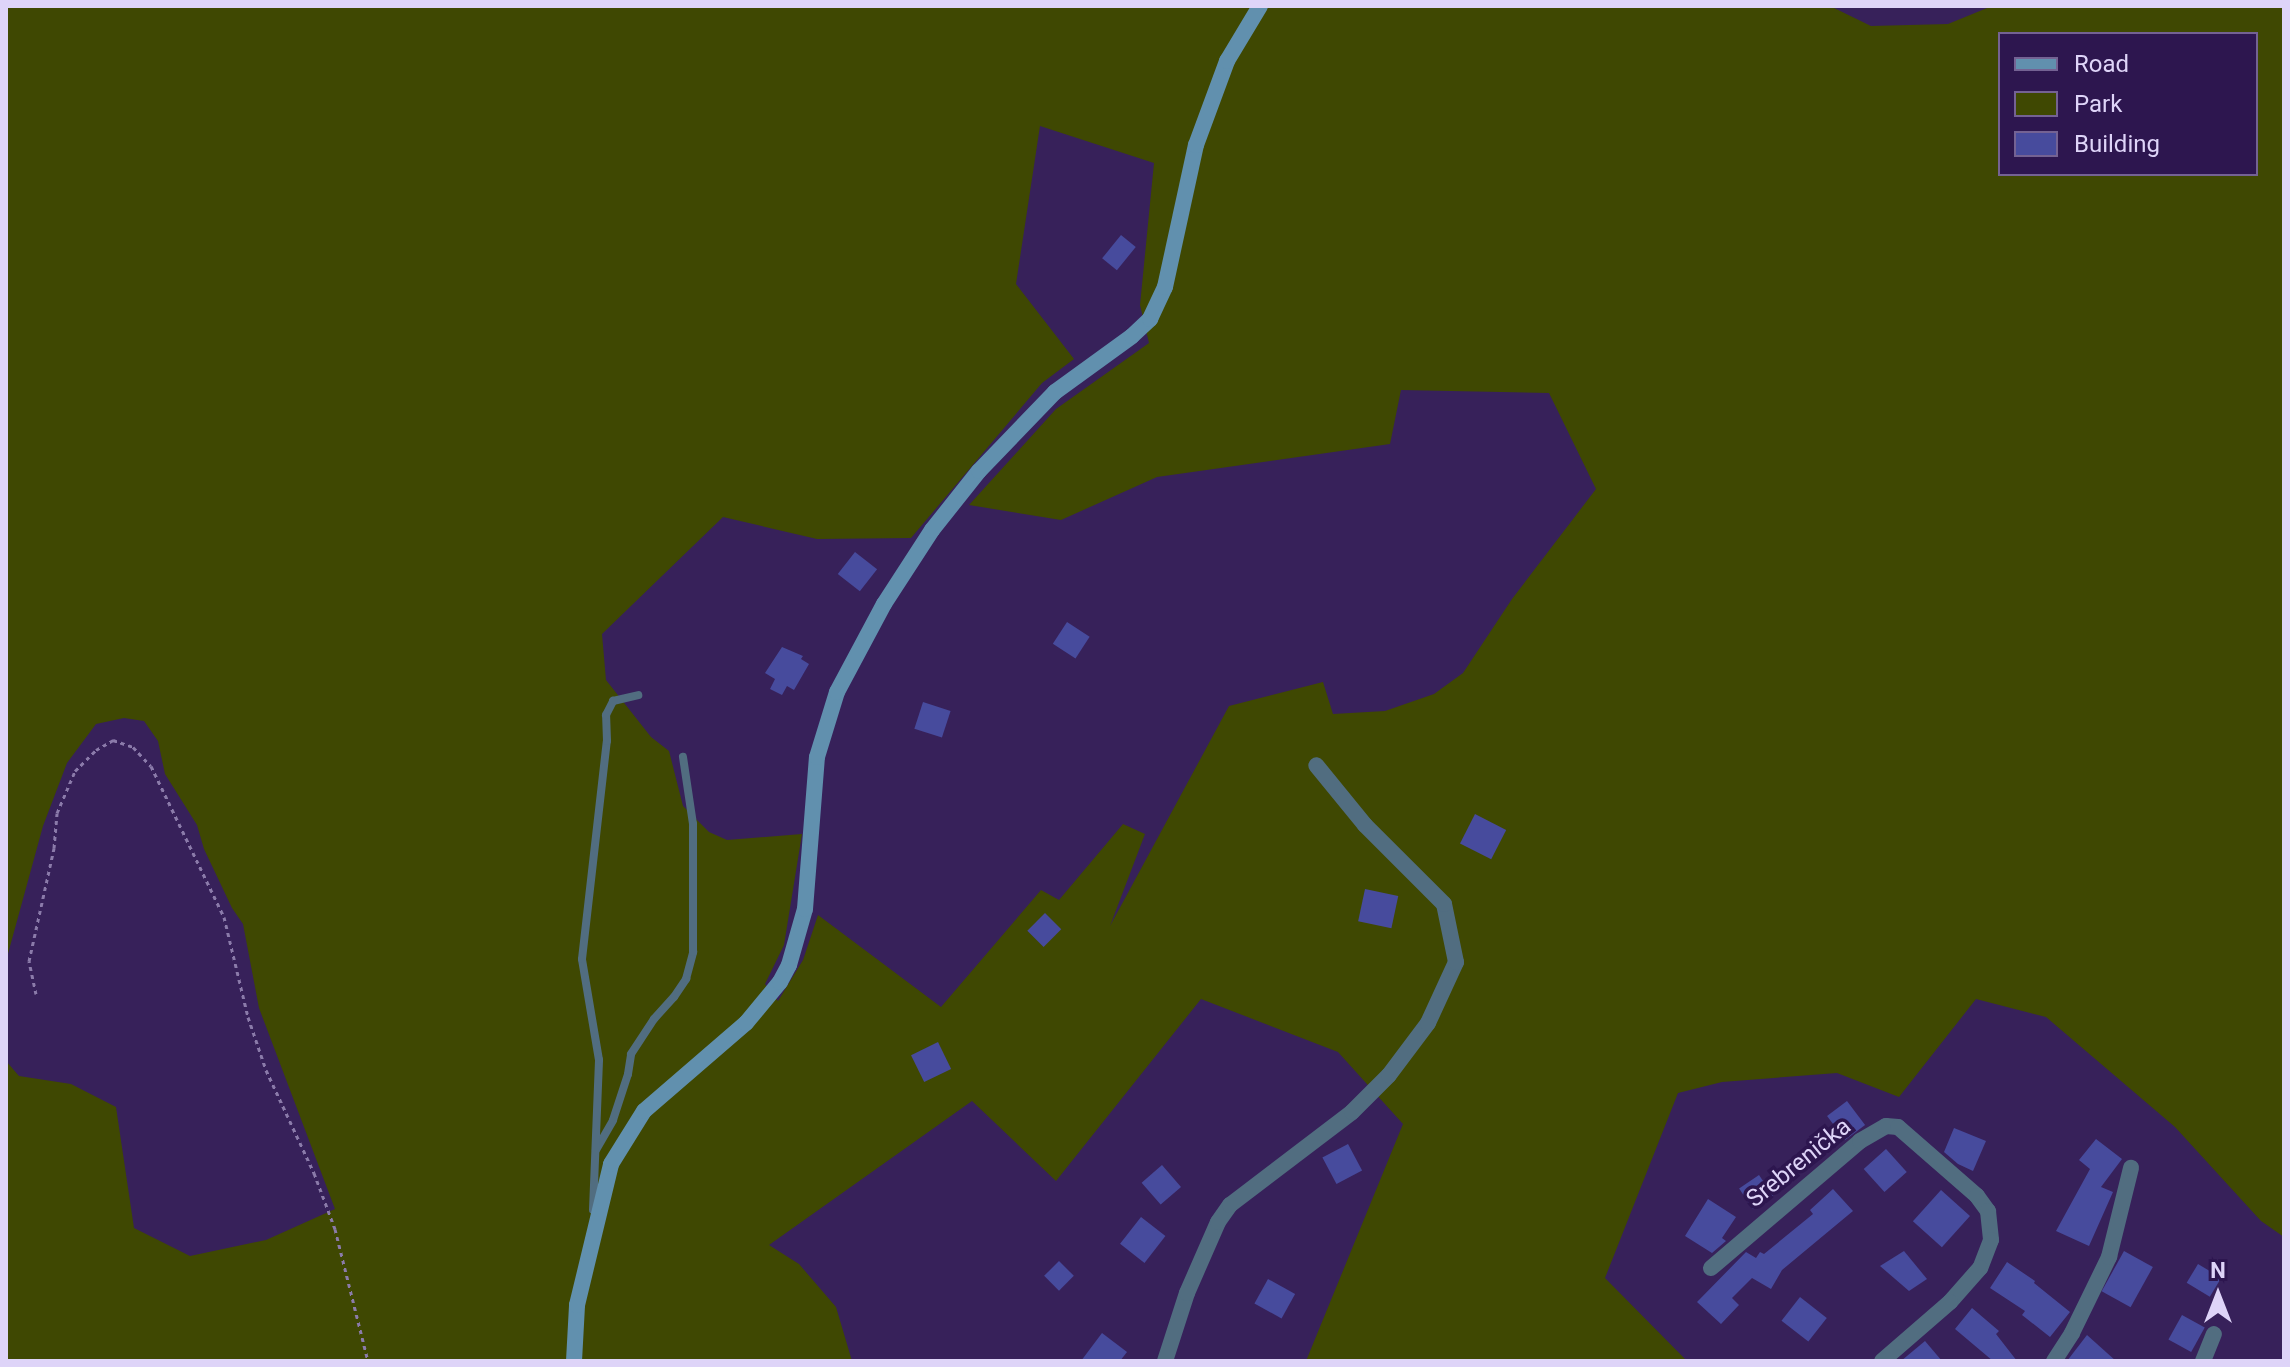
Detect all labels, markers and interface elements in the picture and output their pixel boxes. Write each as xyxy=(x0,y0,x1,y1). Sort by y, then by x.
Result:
legend xyxy=(1998,32,2258,176)
text: Road xyxy=(2074,50,2129,78)
text: Park xyxy=(2074,90,2122,118)
text: Building xyxy=(2074,130,2160,158)
street label: Srebrenička xyxy=(1741,1112,1857,1214)
north arrow xyxy=(2178,1255,2258,1335)
text: N xyxy=(2210,1258,2226,1283)

